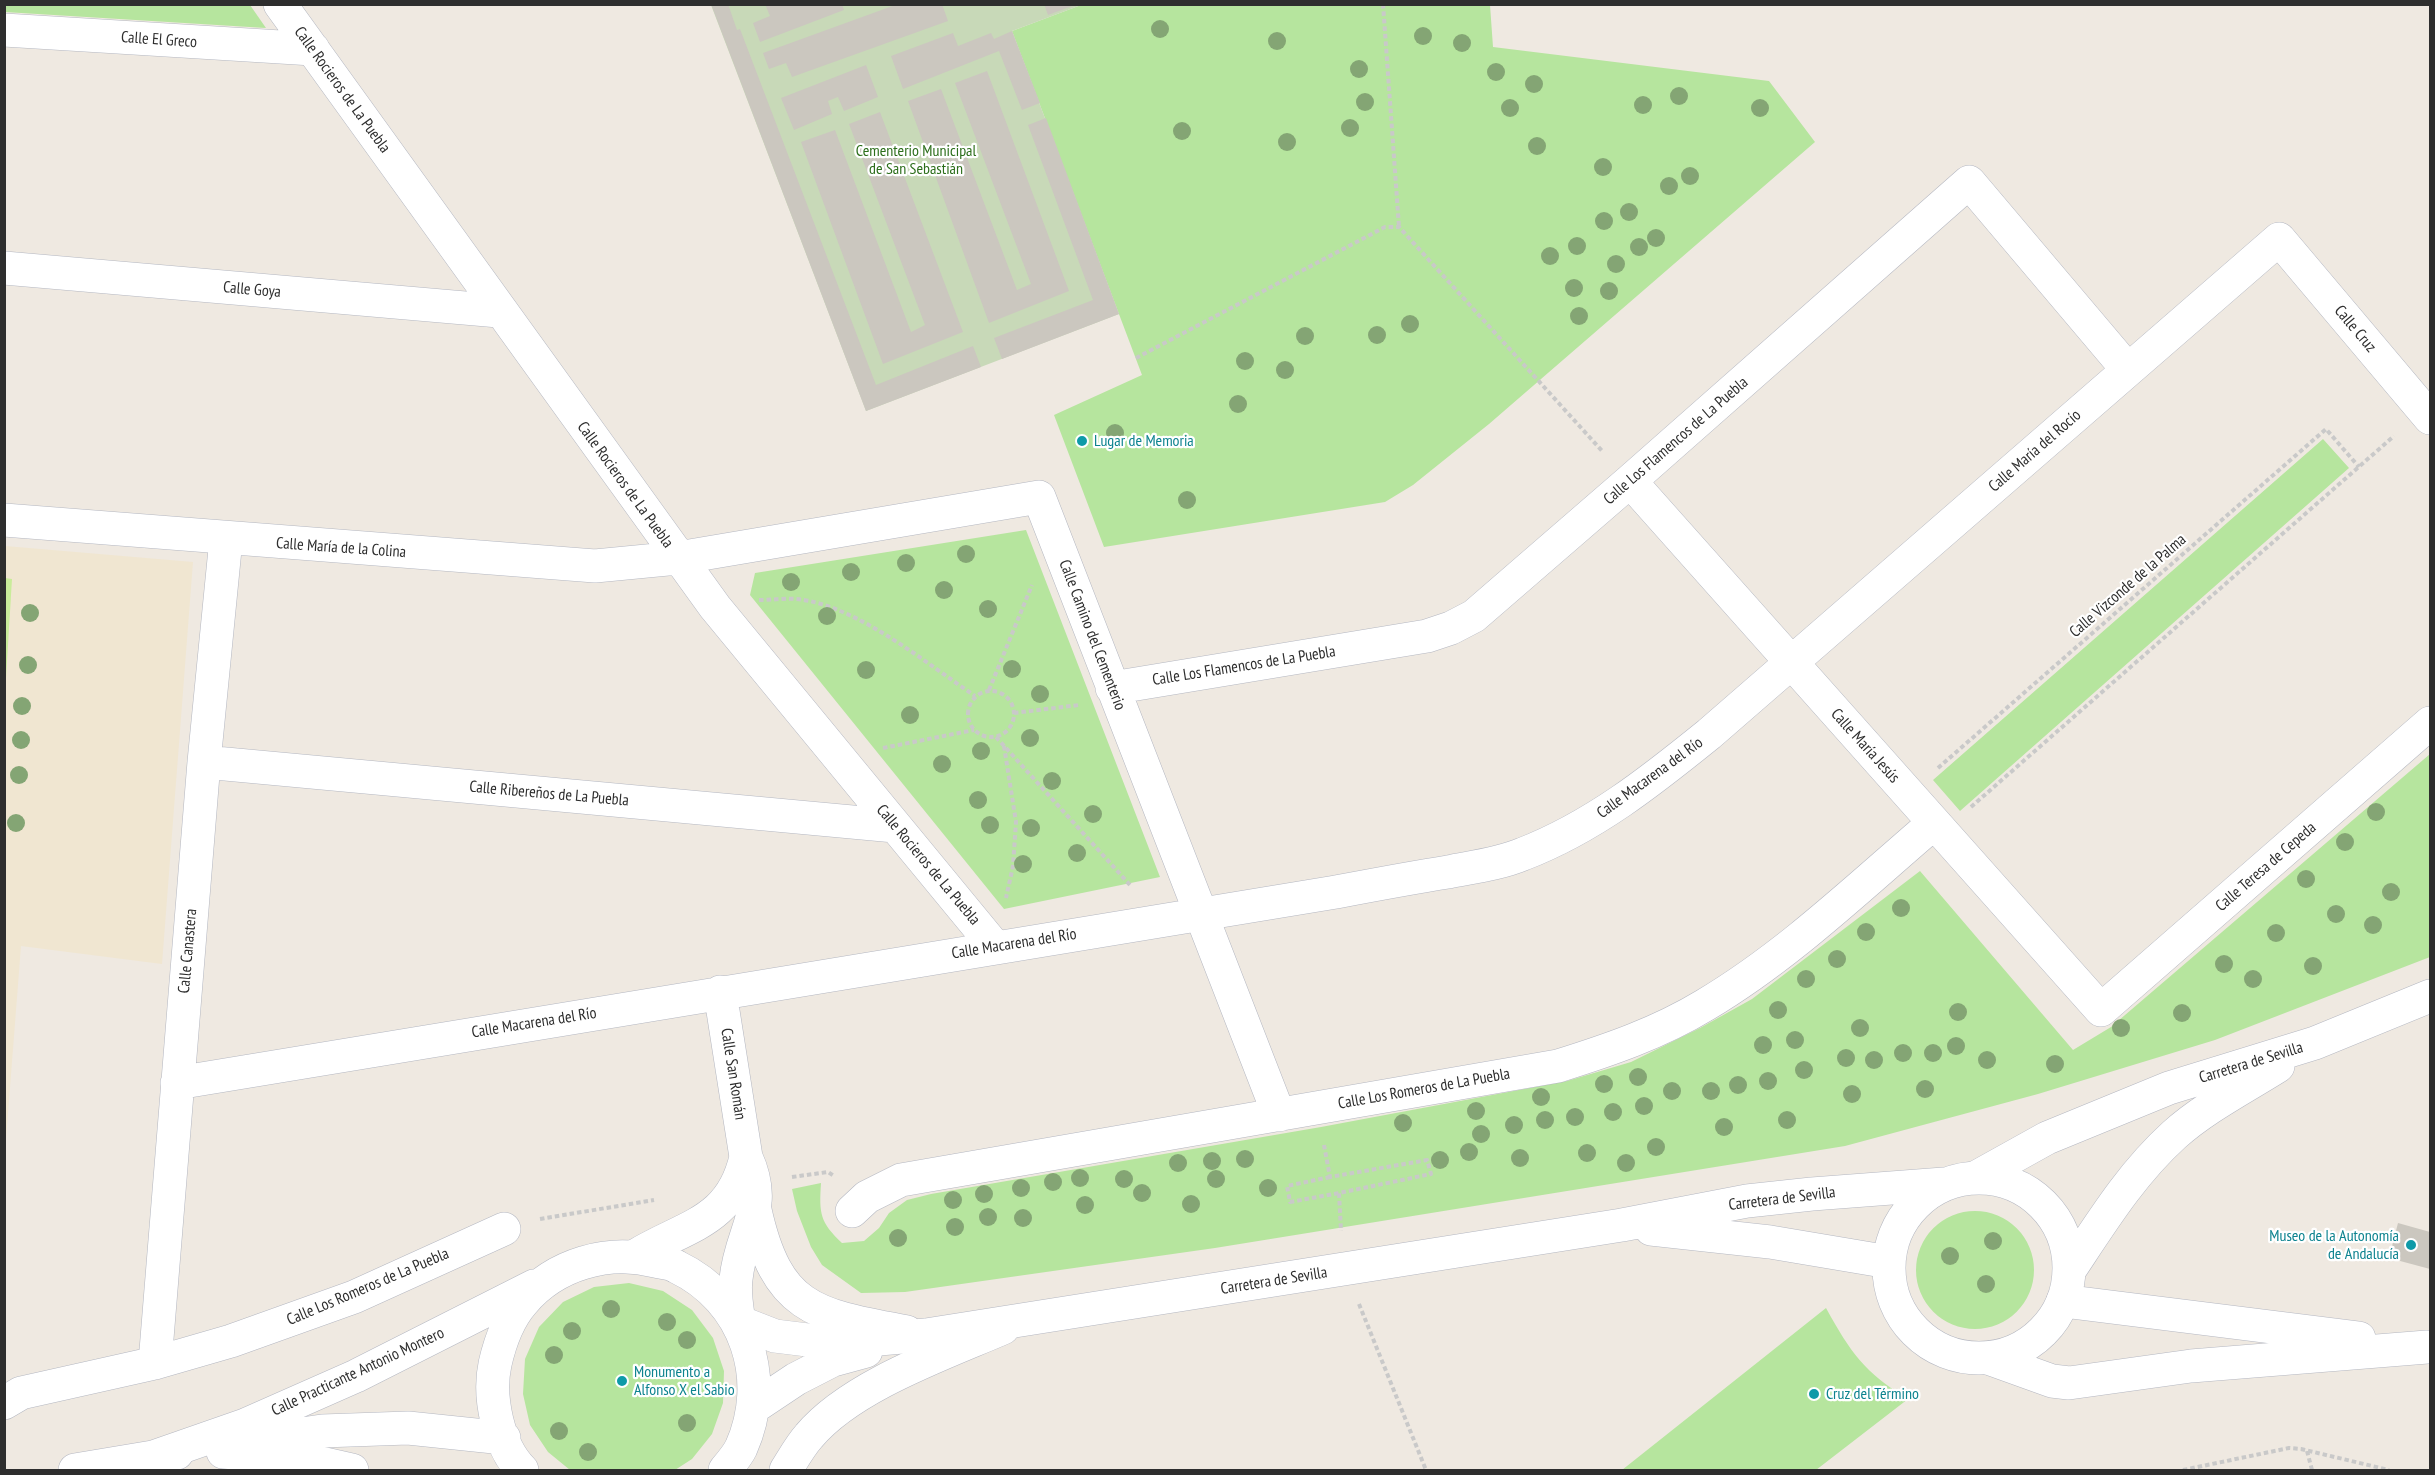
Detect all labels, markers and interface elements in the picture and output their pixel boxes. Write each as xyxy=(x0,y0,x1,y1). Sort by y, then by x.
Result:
street label: Calle Rocieros de La Puebla xyxy=(290,23,394,157)
street label: Calle El Greco xyxy=(120,28,198,52)
park label: Cementerio Municipal de San Sebastián xyxy=(856,141,976,179)
street label: Calle Goya xyxy=(222,278,282,302)
street label: Calle Cruz xyxy=(2330,302,2380,356)
street label: Calle Los Flamencos de La Puebla xyxy=(1600,373,1752,509)
street label: Calle María del Rocío xyxy=(1985,406,2085,496)
street label: Calle Rocieros de La Puebla xyxy=(573,418,677,552)
place label: Lugar de Memoria xyxy=(1094,431,1194,451)
marker: Lugar de Memoria xyxy=(1075,434,1089,448)
street label: Calle Vizconde de la Palma xyxy=(2066,530,2190,642)
street label: Calle María de la Colina xyxy=(275,534,407,562)
street label: Calle Camino del Cementerio xyxy=(1054,557,1130,713)
street label: Calle Los Flamencos de La Puebla xyxy=(1151,642,1337,690)
street label: Calle María Jesús xyxy=(1827,705,1903,787)
street label: Calle Macarena del Río xyxy=(1593,733,1707,823)
street label: Calle Ribereños de La Puebla xyxy=(468,777,630,811)
street label: Calle Rocieros de La Puebla xyxy=(872,801,984,929)
street label: Calle Teresa de Cepeda xyxy=(2212,818,2320,916)
street label: Calle Canastera xyxy=(175,908,201,994)
street label: Calle Macarena del Río xyxy=(950,925,1078,963)
street label: Calle Macarena del Río xyxy=(470,1004,598,1042)
street label: Calle San Román xyxy=(716,1027,750,1121)
street label: Carretera de Sevilla xyxy=(2197,1038,2305,1088)
street label: Calle Los Romeros de La Puebla xyxy=(1337,1064,1511,1114)
street label: Carretera de Sevilla xyxy=(1727,1183,1837,1215)
place label: Museo de la Autonomía de Andalucía xyxy=(2269,1226,2399,1264)
marker: Museo de la Autonomía de Andalucía xyxy=(2404,1238,2418,1252)
street label: Calle Los Romeros de La Puebla xyxy=(284,1244,452,1330)
street label: Carretera de Sevilla xyxy=(1219,1263,1329,1299)
street label: Calle Practicante Antonio Montero xyxy=(269,1323,447,1421)
place label: Monumento a Alfonso X el Sabio xyxy=(634,1362,735,1400)
marker: Monumento a Alfonso X el Sabio xyxy=(615,1374,629,1388)
place label: Cruz del Término xyxy=(1826,1384,1919,1404)
marker: Cruz del Término xyxy=(1807,1387,1821,1401)

